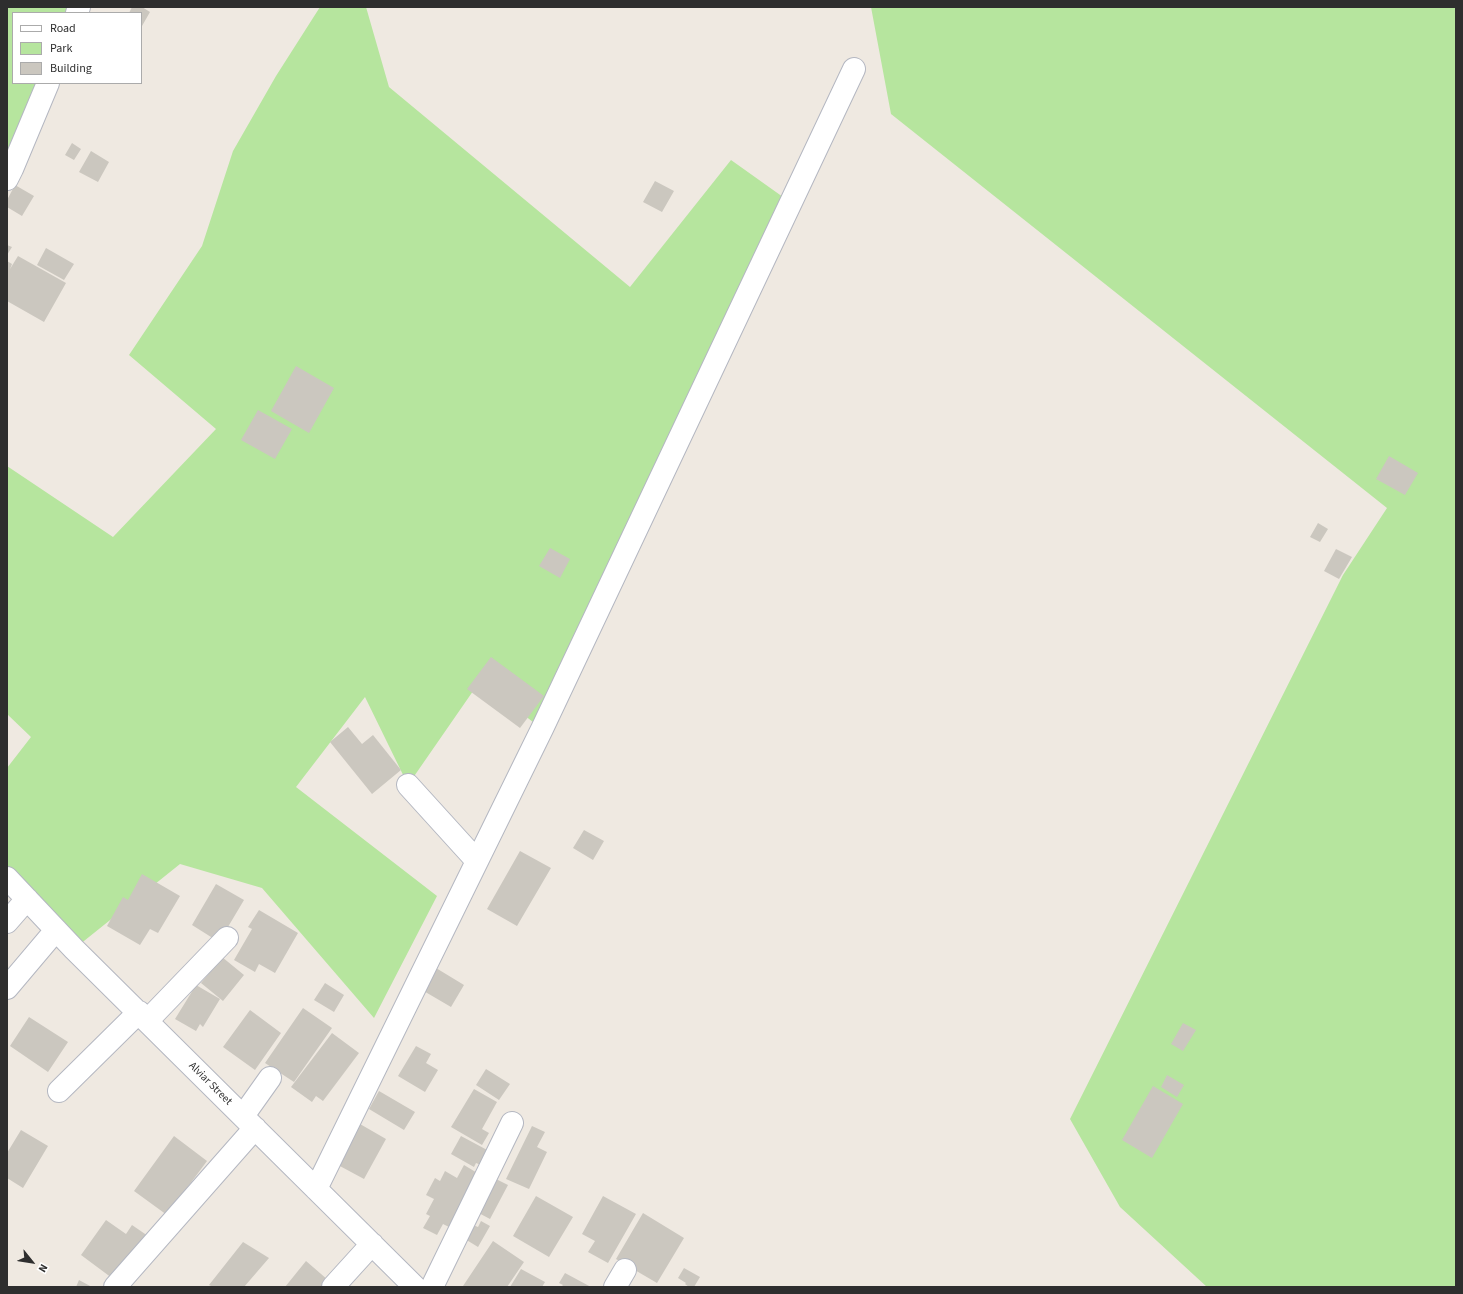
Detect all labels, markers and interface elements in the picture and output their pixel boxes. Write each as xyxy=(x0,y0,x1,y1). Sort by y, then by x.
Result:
legend xyxy=(12,12,142,84)
text: Road xyxy=(50,20,76,37)
text: Park xyxy=(50,40,72,57)
text: Building xyxy=(50,60,92,77)
street label: Alviar Street xyxy=(186,1060,234,1108)
north arrow xyxy=(12,1242,52,1282)
text: N xyxy=(35,1261,51,1275)

